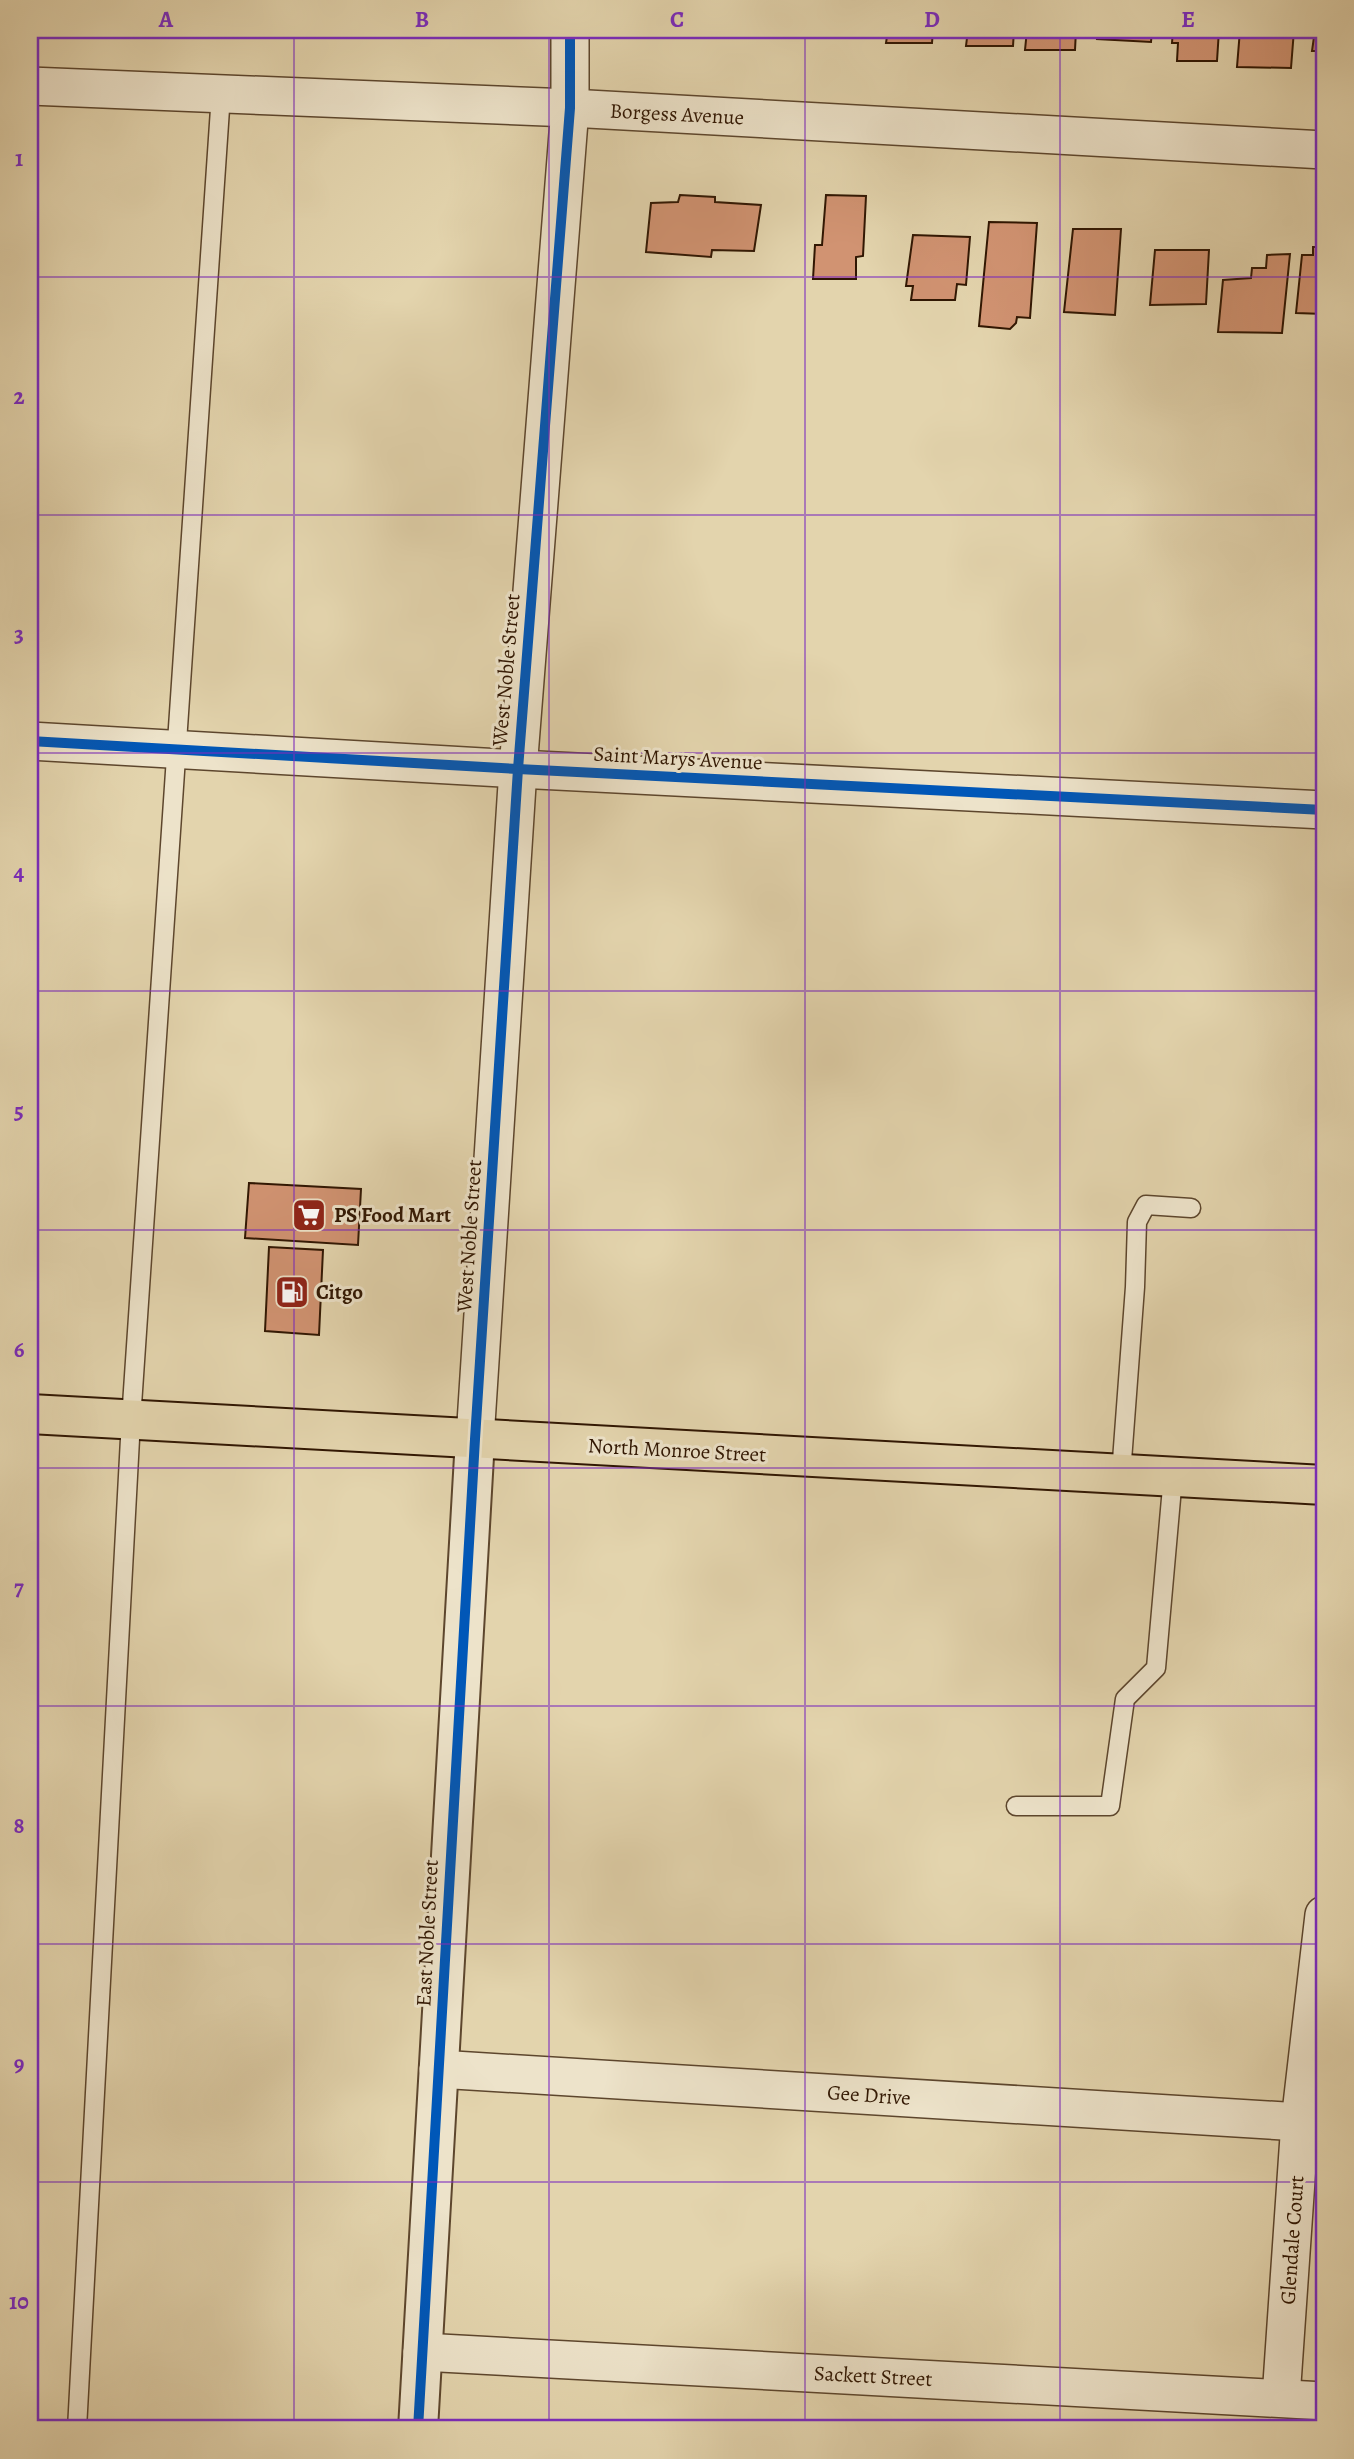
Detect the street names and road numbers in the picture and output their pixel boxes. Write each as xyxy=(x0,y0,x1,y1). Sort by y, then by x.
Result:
street label: Borgess Avenue xyxy=(609,97,745,131)
street label: West Noble Street xyxy=(485,592,527,748)
street label: Saint Marys Avenue xyxy=(593,740,763,776)
street label: West Noble Street xyxy=(450,1159,488,1314)
street label: North Monroe Street xyxy=(587,1431,767,1469)
street label: East Noble Street xyxy=(409,1859,445,2007)
street label: Gee Drive xyxy=(826,2078,912,2112)
street label: Glendale Court xyxy=(1274,2175,1310,2305)
street label: Sackett Street xyxy=(813,2359,933,2393)

